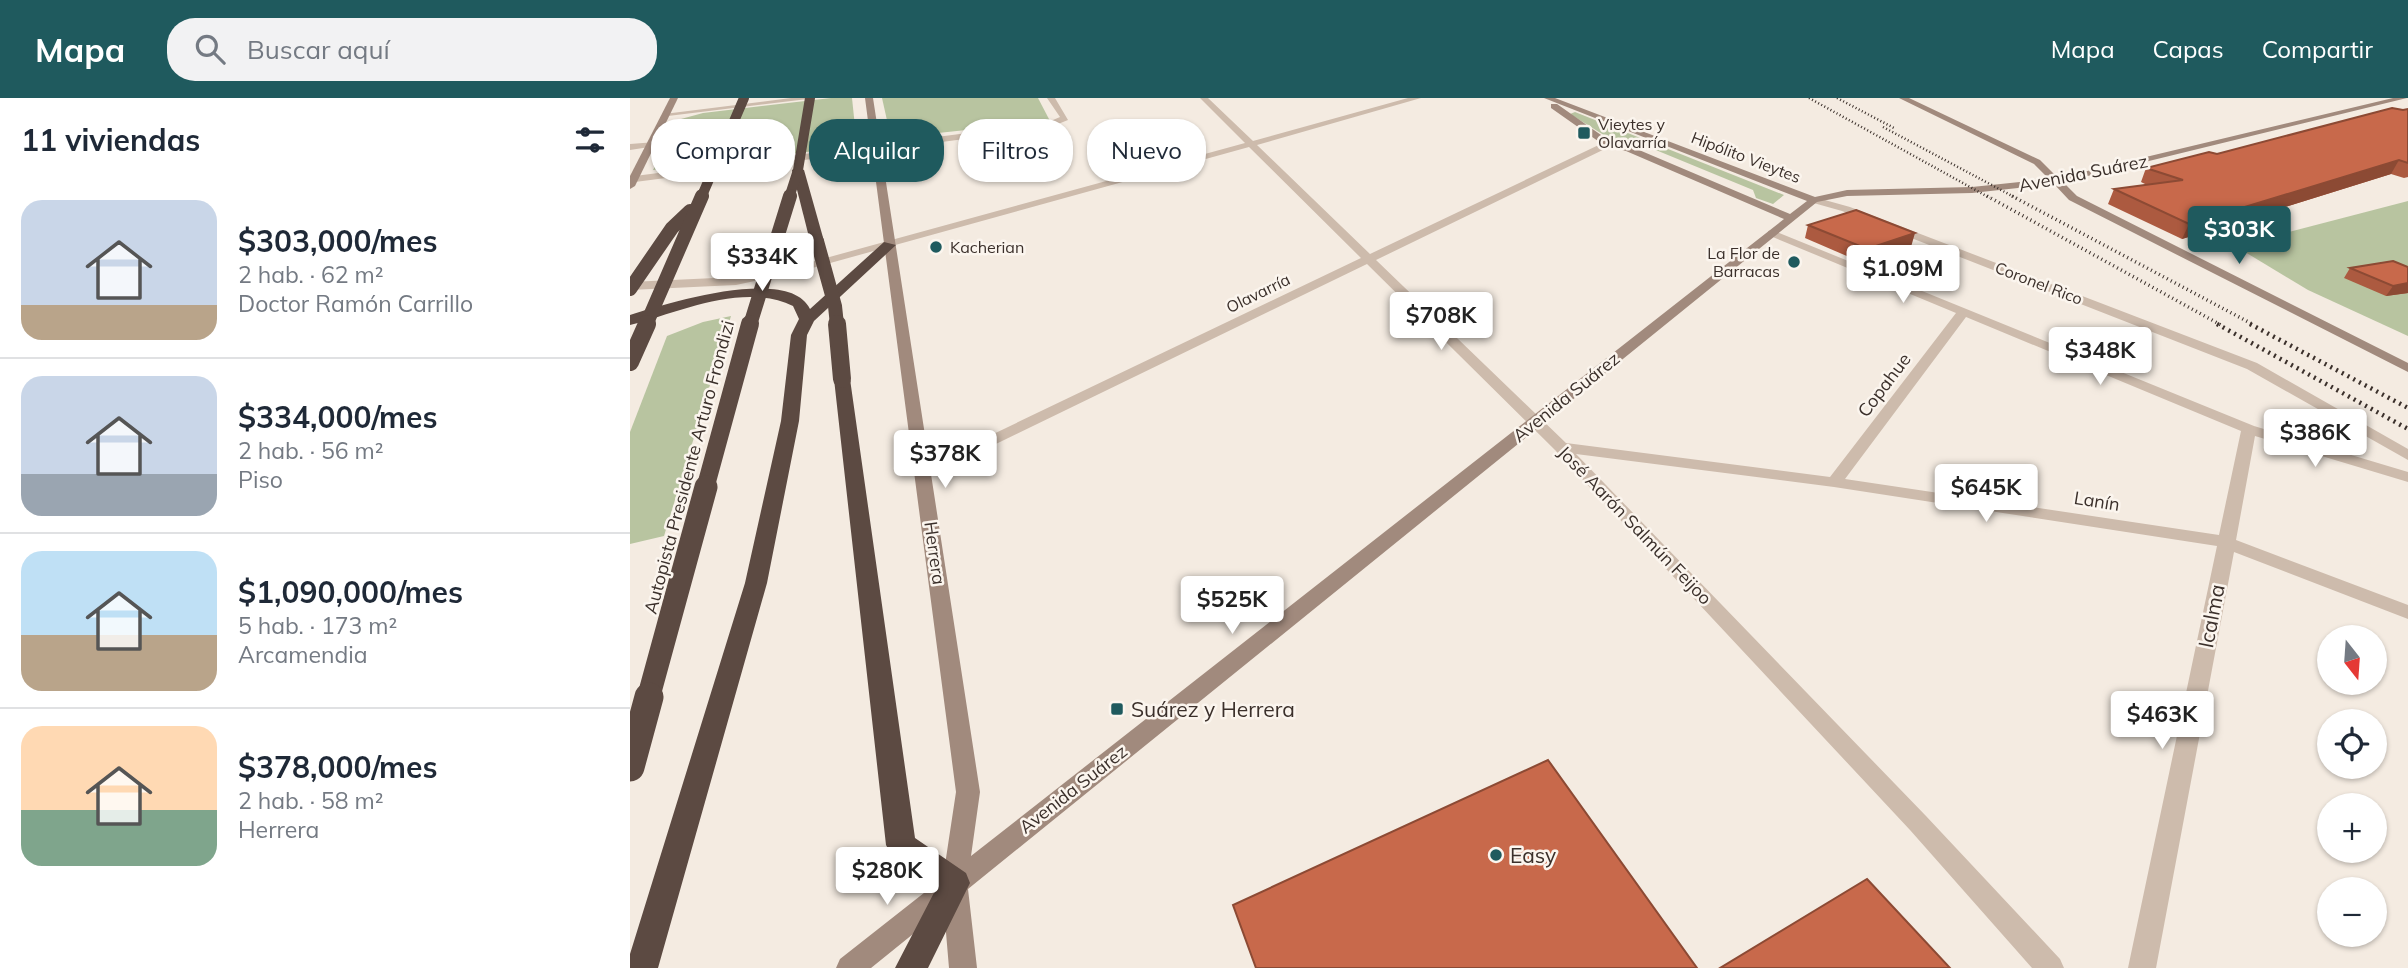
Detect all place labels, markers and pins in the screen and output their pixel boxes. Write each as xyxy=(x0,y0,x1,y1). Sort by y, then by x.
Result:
place label: Vieytes y Olavarría xyxy=(1598,114,1667,152)
marker: Vieytes y Olavarría xyxy=(1576,125,1592,141)
pin: $303K xyxy=(2190,206,2288,266)
pin: $334K xyxy=(713,234,811,293)
place label: Kacherian xyxy=(950,237,1024,257)
marker: Kacherian xyxy=(928,239,944,255)
place label: La Flor de Barracas xyxy=(1707,243,1780,281)
pin: $1.09M xyxy=(1846,246,1960,305)
marker: La Flor de Barracas xyxy=(1786,254,1802,270)
pin: $708K xyxy=(1392,292,1490,352)
pin: $348K xyxy=(2051,328,2149,387)
pin: $386K xyxy=(2266,410,2364,469)
pin: $378K xyxy=(896,430,994,490)
pin: $645K xyxy=(1937,464,2035,524)
pin: $525K xyxy=(1183,576,1281,636)
pin: $463K xyxy=(2113,692,2211,751)
place label: Suárez y Herrera xyxy=(1131,696,1295,722)
marker: Suárez y Herrera xyxy=(1109,701,1125,717)
place label: Easy xyxy=(1510,842,1556,868)
marker: Easy xyxy=(1488,847,1504,863)
pin: $280K xyxy=(838,848,936,907)

